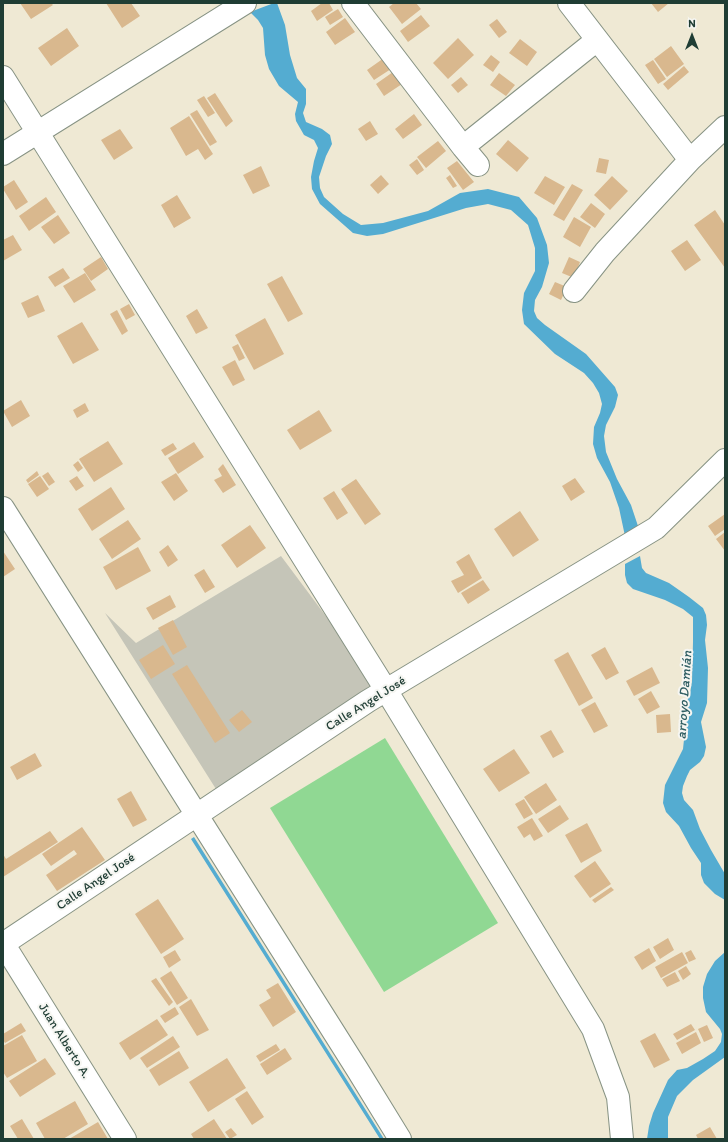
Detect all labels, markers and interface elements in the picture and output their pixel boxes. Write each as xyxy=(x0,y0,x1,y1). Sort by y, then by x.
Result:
north arrow xyxy=(672,16,712,56)
text: N xyxy=(688,17,696,30)
water label: arroyo Damián xyxy=(674,650,696,740)
street label: Calle Angel José xyxy=(323,673,409,735)
street label: Calle Angel José xyxy=(54,850,138,914)
street label: Juan Alberto A. xyxy=(35,1000,93,1082)

